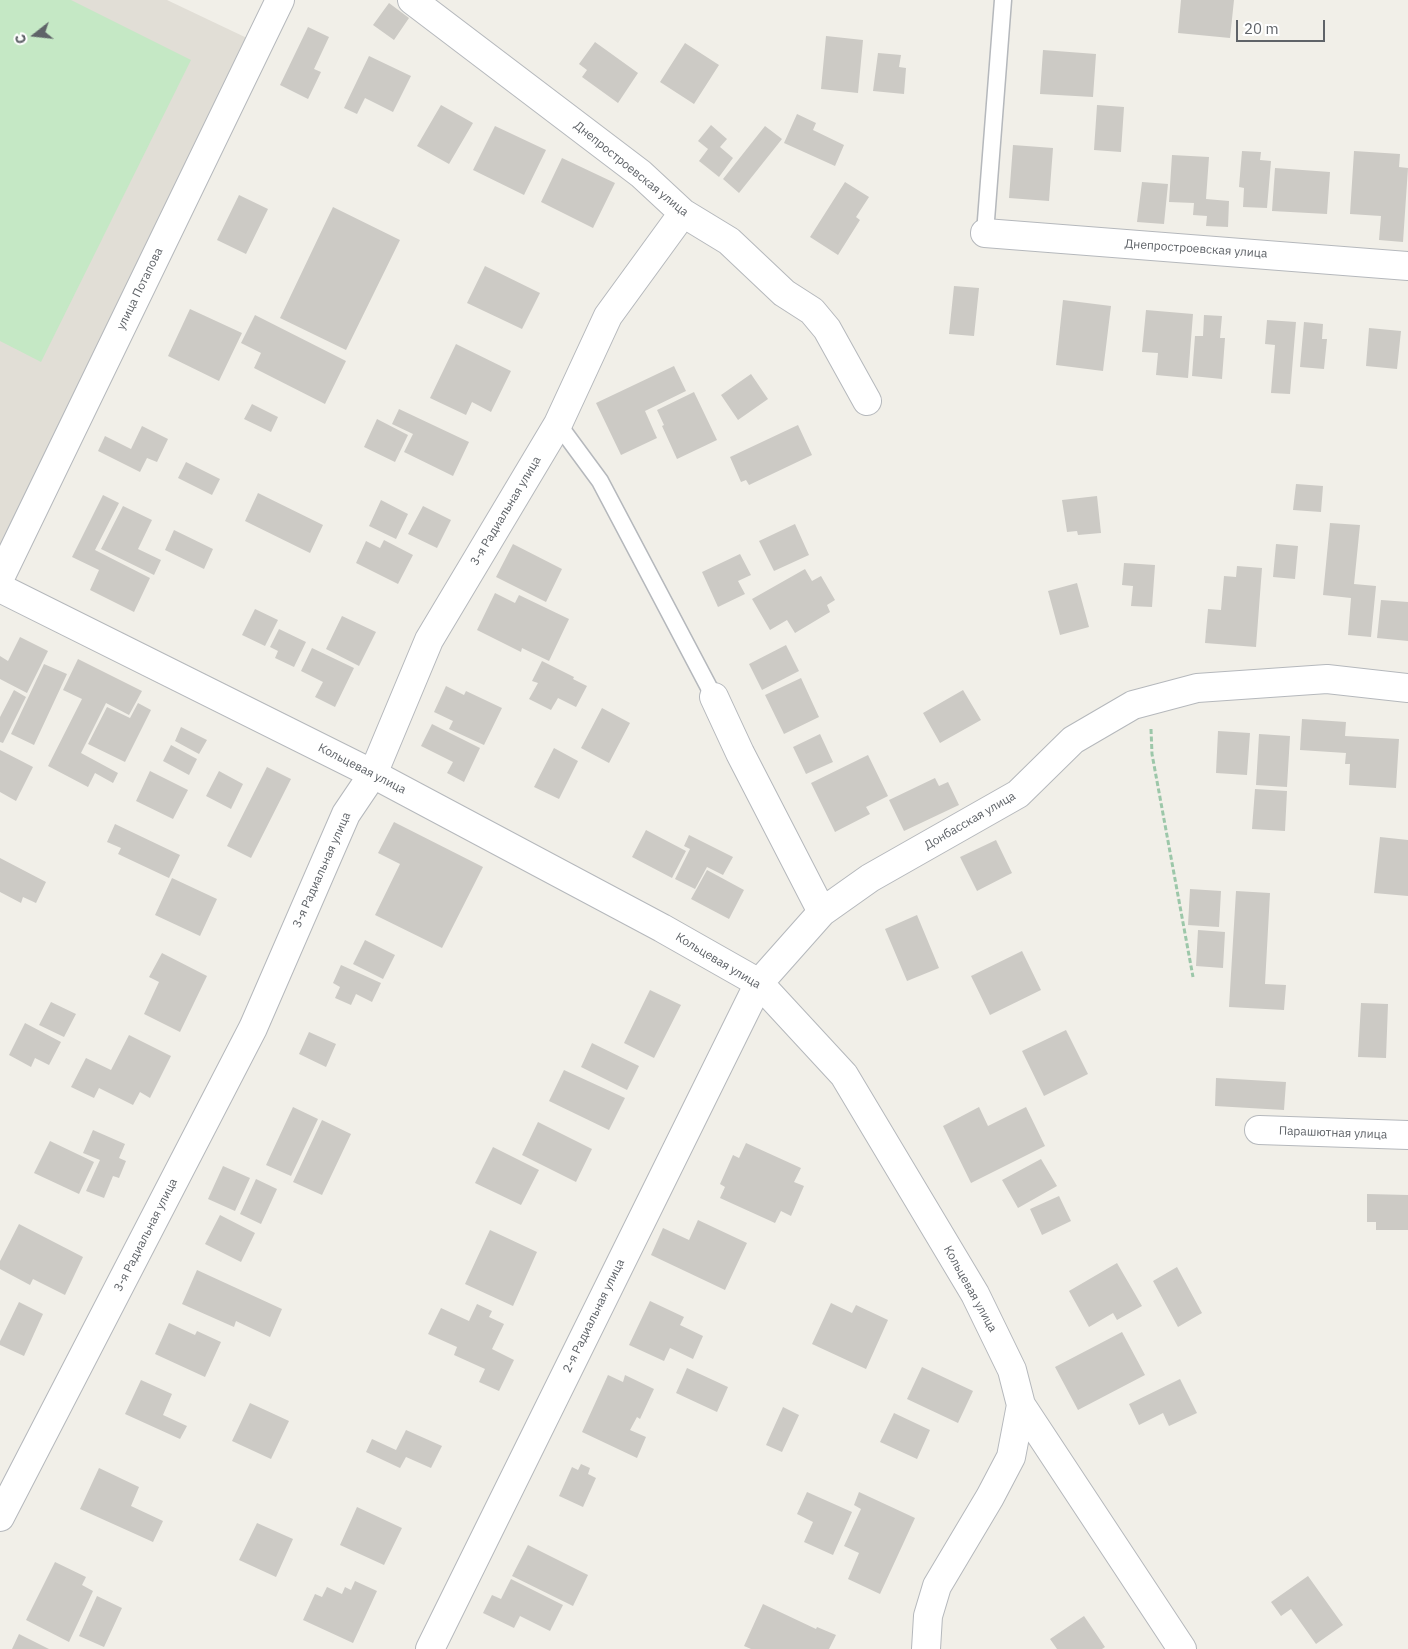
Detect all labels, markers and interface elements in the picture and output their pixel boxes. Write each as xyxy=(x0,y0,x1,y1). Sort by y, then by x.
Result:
north arrow xyxy=(10,10,60,60)
scale bar xyxy=(1238,10,1327,42)
text: 20 m xyxy=(1244,19,1279,38)
text: С xyxy=(11,32,30,46)
street label: Днепростроевская улица xyxy=(571,118,691,220)
street label: Днепростроевская улица xyxy=(1124,237,1268,261)
street label: улица Потапова xyxy=(114,246,166,332)
street label: 3-я Радиальная улица xyxy=(468,454,544,568)
street label: Кольцевая улица xyxy=(316,741,408,797)
street label: Донбасская улица xyxy=(922,789,1018,853)
street label: 3-я Радиальная улица xyxy=(290,810,354,930)
street label: Кольцевая улица xyxy=(673,930,763,992)
street label: Парашютная улица xyxy=(1279,1124,1387,1142)
street label: 3-я Радиальная улица xyxy=(111,1176,181,1294)
street label: Кольцевая улица xyxy=(940,1243,1000,1335)
street label: 2-я Радиальная улица xyxy=(560,1257,628,1375)

